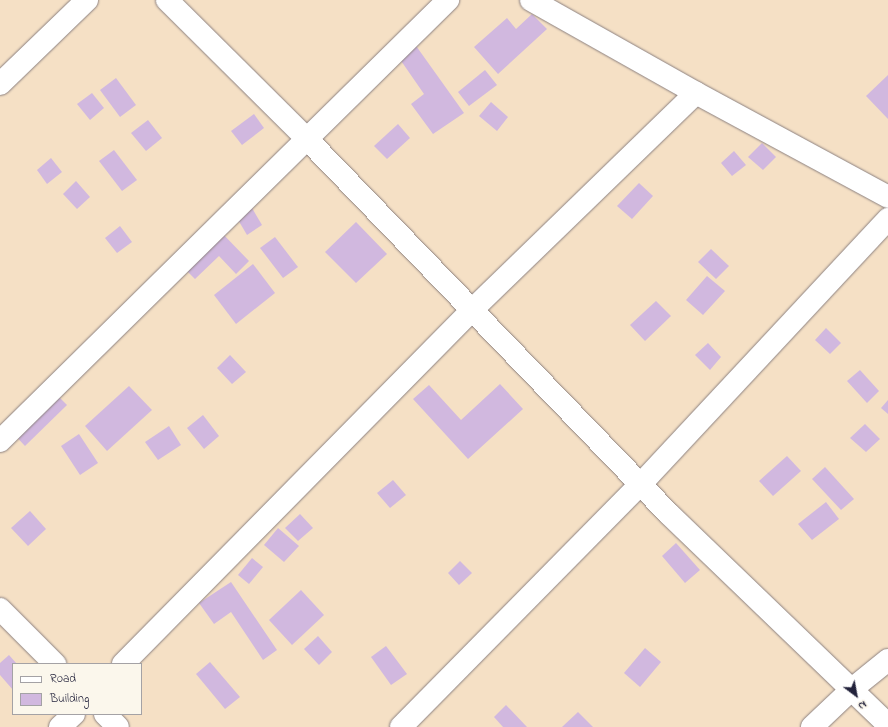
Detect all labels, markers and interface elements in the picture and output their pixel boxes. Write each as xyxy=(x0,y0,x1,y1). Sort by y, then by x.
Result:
legend xyxy=(12,663,142,715)
text: Road xyxy=(50,670,76,688)
north arrow xyxy=(836,675,876,715)
text: Building xyxy=(50,690,89,708)
text: N xyxy=(855,696,870,714)

